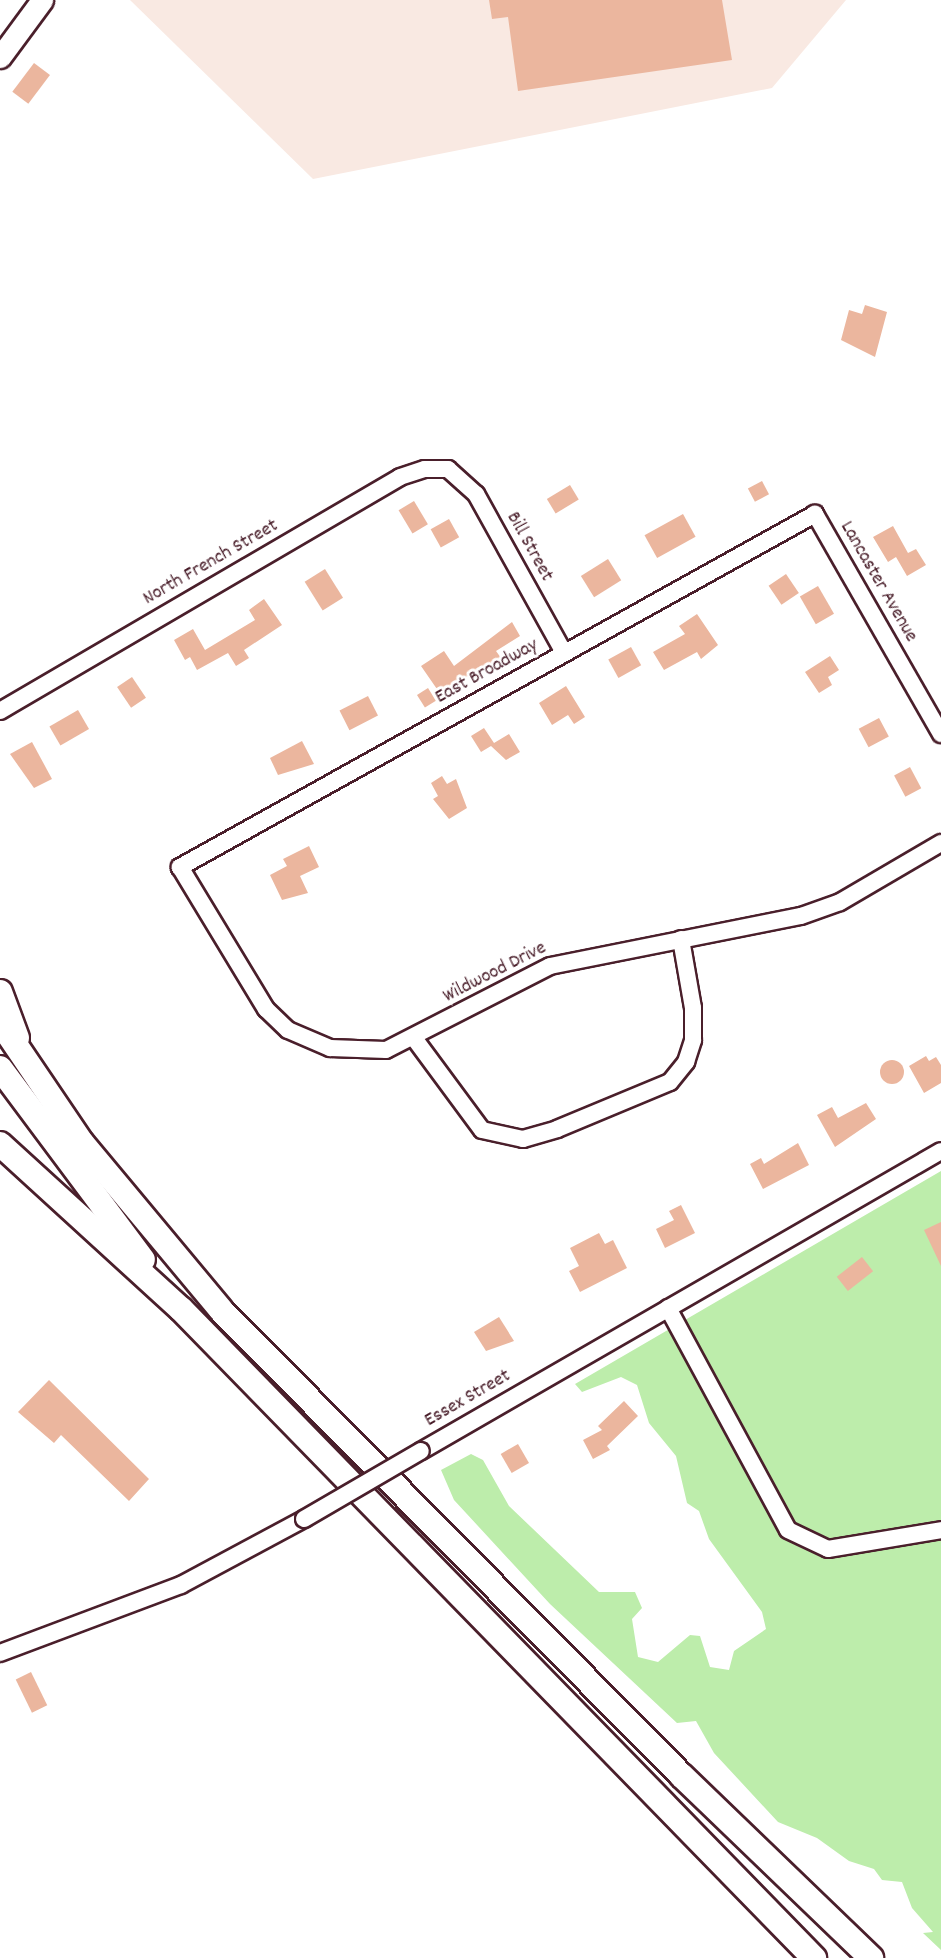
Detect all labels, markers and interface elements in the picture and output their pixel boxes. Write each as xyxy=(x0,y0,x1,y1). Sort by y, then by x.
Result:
street label: Bill Street xyxy=(500,508,558,586)
street label: North French Street xyxy=(139,515,283,611)
street label: Lancaster Avenue xyxy=(834,517,922,647)
street label: East Broadway xyxy=(431,634,543,710)
street label: Wildwood Drive xyxy=(439,937,551,1009)
street label: Essex Street xyxy=(421,1365,515,1433)

